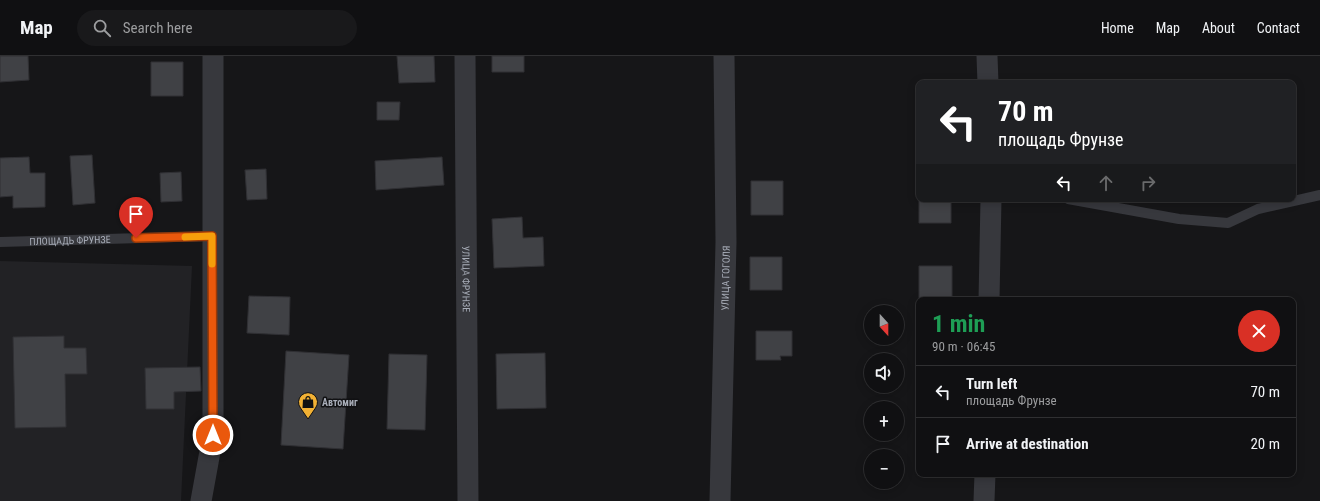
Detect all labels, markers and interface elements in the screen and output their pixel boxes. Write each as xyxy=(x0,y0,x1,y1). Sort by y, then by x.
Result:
search box xyxy=(77,10,357,46)
text: Map xyxy=(20,16,53,39)
icon: search xyxy=(91,17,113,39)
text: Search here xyxy=(123,19,193,37)
text: Home xyxy=(1101,20,1134,36)
text: Map xyxy=(1156,20,1180,36)
text: About xyxy=(1202,20,1235,36)
text: Contact xyxy=(1257,20,1300,36)
text: 70 m xyxy=(998,95,1054,128)
icon: left xyxy=(932,96,984,148)
text: площадь Фрунзе xyxy=(998,129,1124,150)
icon: left xyxy=(1053,172,1075,194)
icon: ahead xyxy=(1095,172,1117,194)
icon: right xyxy=(1137,172,1159,194)
pin xyxy=(119,197,153,238)
icon: arrive xyxy=(125,203,147,225)
street label: ПЛОЩАДЬ ФРУНЗЕ xyxy=(29,233,111,247)
street label: УЛИЦА ГОГОЛЯ xyxy=(719,245,731,311)
street label: УЛИЦА ФРУНЗЕ xyxy=(461,246,473,312)
north arrow xyxy=(864,305,904,345)
map controls xyxy=(864,305,904,489)
text: 1 min xyxy=(932,310,985,338)
button: close xyxy=(1238,310,1280,352)
text: 90 m · 06:45 xyxy=(932,339,995,354)
button: sound xyxy=(864,353,904,393)
text: Turn left xyxy=(966,375,1017,393)
icon: left xyxy=(932,381,954,403)
text: 70 m xyxy=(1250,383,1280,401)
shop icon: Автомиг xyxy=(297,391,319,419)
text: площадь Фрунзе xyxy=(966,393,1057,408)
place label: Автомиг xyxy=(322,397,358,408)
button: + xyxy=(864,401,904,441)
position arrow xyxy=(192,414,234,456)
icon: arrive xyxy=(932,433,954,455)
text: Arrive at destination xyxy=(966,435,1089,453)
text: 20 m xyxy=(1250,435,1280,453)
button: − xyxy=(864,449,904,489)

